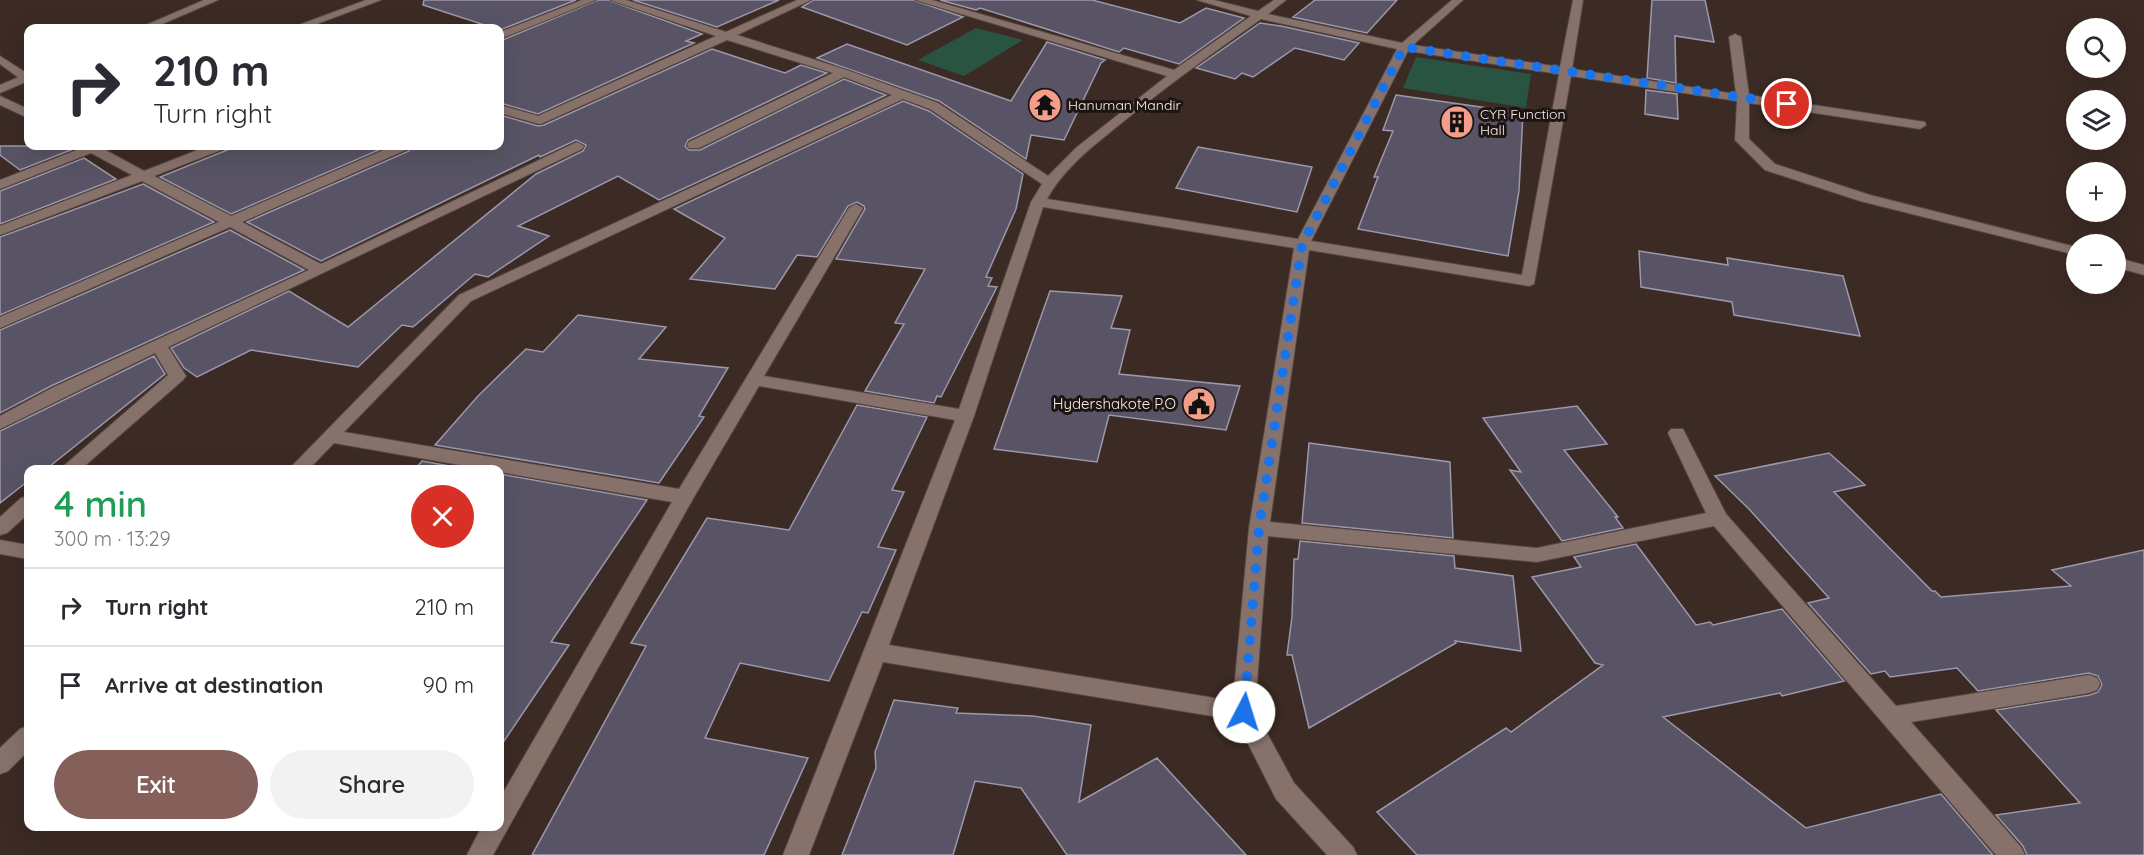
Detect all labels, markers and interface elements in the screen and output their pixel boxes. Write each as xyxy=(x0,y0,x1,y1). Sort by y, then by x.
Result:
map controls xyxy=(2066,18,2126,294)
button: search xyxy=(2066,18,2126,78)
text: 210 m xyxy=(153,44,270,97)
icon: right xyxy=(54,48,132,126)
pin xyxy=(1761,78,1812,129)
temple icon: Hanuman Mandir xyxy=(1027,87,1063,123)
icon: arrive xyxy=(1770,87,1803,120)
button: layers xyxy=(2066,90,2126,150)
text: Turn right xyxy=(153,96,272,130)
place label: Hanuman Mandir xyxy=(1068,96,1181,114)
building icon: CYR Function Hall xyxy=(1439,104,1475,140)
place label: CYR Function Hall xyxy=(1480,105,1565,139)
button: + xyxy=(2066,162,2126,222)
button: − xyxy=(2066,234,2126,294)
public building icon: Hydershakote P.O xyxy=(1181,386,1217,422)
place label: Hydershakote P.O xyxy=(1053,394,1176,413)
text: 4 min xyxy=(54,481,147,526)
button: close xyxy=(411,485,474,548)
text: 300 m · 13:29 xyxy=(54,526,171,551)
icon: right xyxy=(54,591,87,624)
text: Turn right xyxy=(105,593,209,621)
text: 210 m xyxy=(415,593,474,621)
icon: arrive xyxy=(54,669,87,702)
text: Arrive at destination xyxy=(105,671,323,699)
text: 90 m xyxy=(423,671,474,699)
position arrow xyxy=(1212,680,1276,744)
button: Exit xyxy=(54,750,258,819)
button: Share xyxy=(270,750,474,819)

